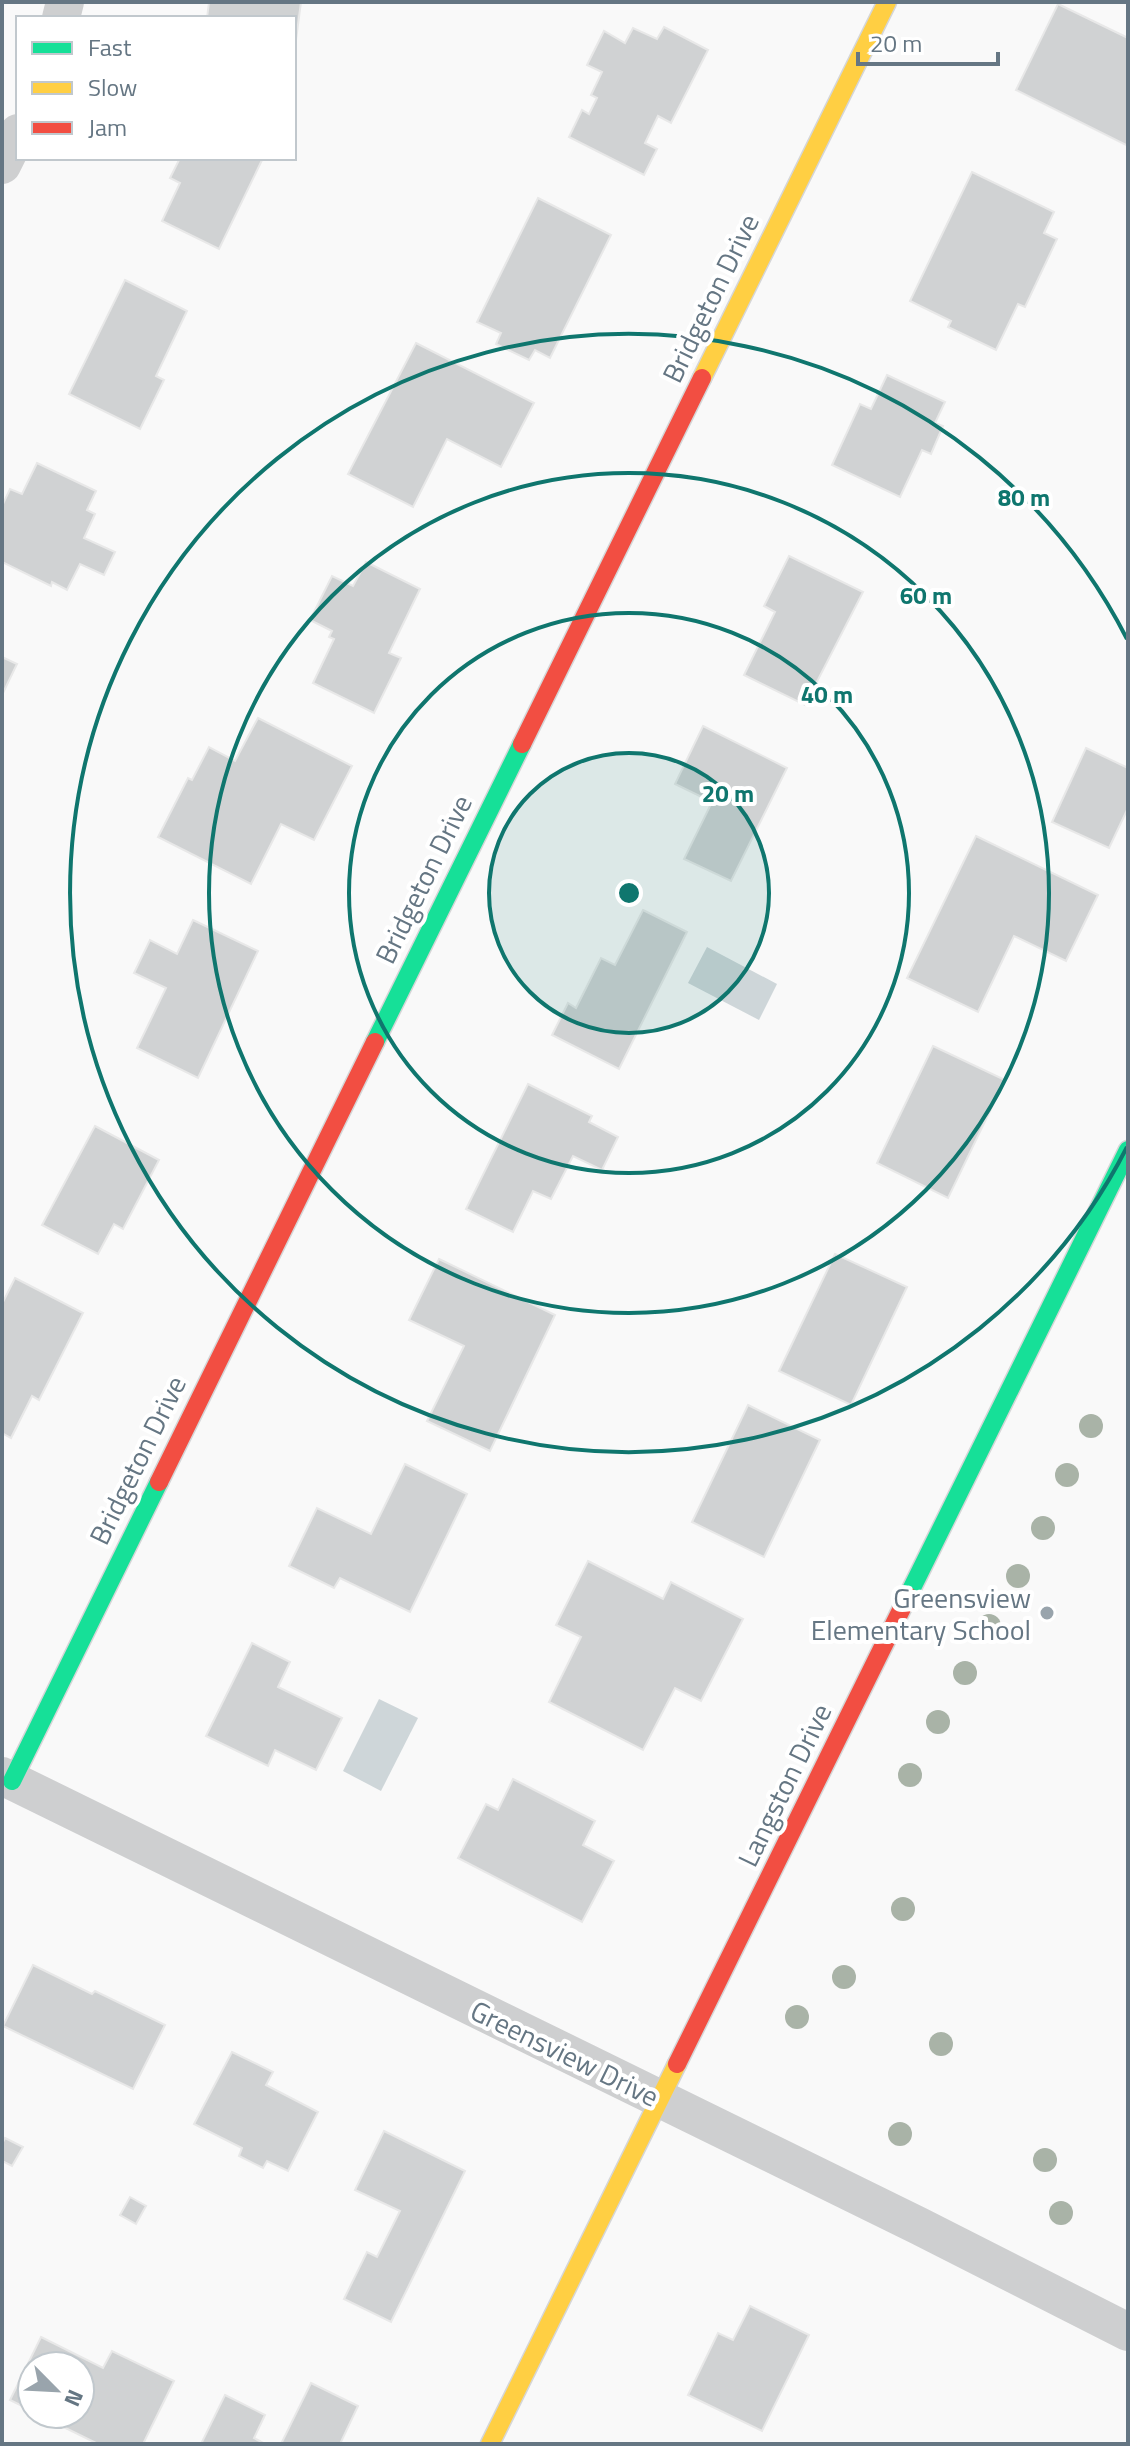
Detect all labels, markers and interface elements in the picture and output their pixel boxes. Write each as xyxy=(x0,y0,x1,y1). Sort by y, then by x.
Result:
legend xyxy=(16,16,296,160)
scale bar xyxy=(858,16,998,66)
text: 20 m xyxy=(870,25,922,61)
text: Fast xyxy=(88,29,132,65)
text: Slow xyxy=(88,69,137,105)
text: Jam xyxy=(88,109,127,145)
street label: Bridgeton Drive xyxy=(650,206,770,390)
text: 80 m xyxy=(998,479,1050,515)
text: 60 m xyxy=(900,577,952,613)
text: 40 m xyxy=(801,676,853,712)
text: 20 m xyxy=(702,775,754,811)
street label: Bridgeton Drive xyxy=(363,787,483,971)
centre of rings xyxy=(615,879,643,907)
street label: Bridgeton Drive xyxy=(77,1368,197,1552)
place label: Greensview Elementary School xyxy=(811,1576,1031,1651)
marker: Greensview Elementary School xyxy=(1038,1604,1056,1622)
street label: Langston Drive xyxy=(726,1696,842,1874)
street label: Greensview Drive xyxy=(463,1989,667,2117)
north arrow xyxy=(16,2350,96,2430)
text: N xyxy=(56,2384,93,2412)

